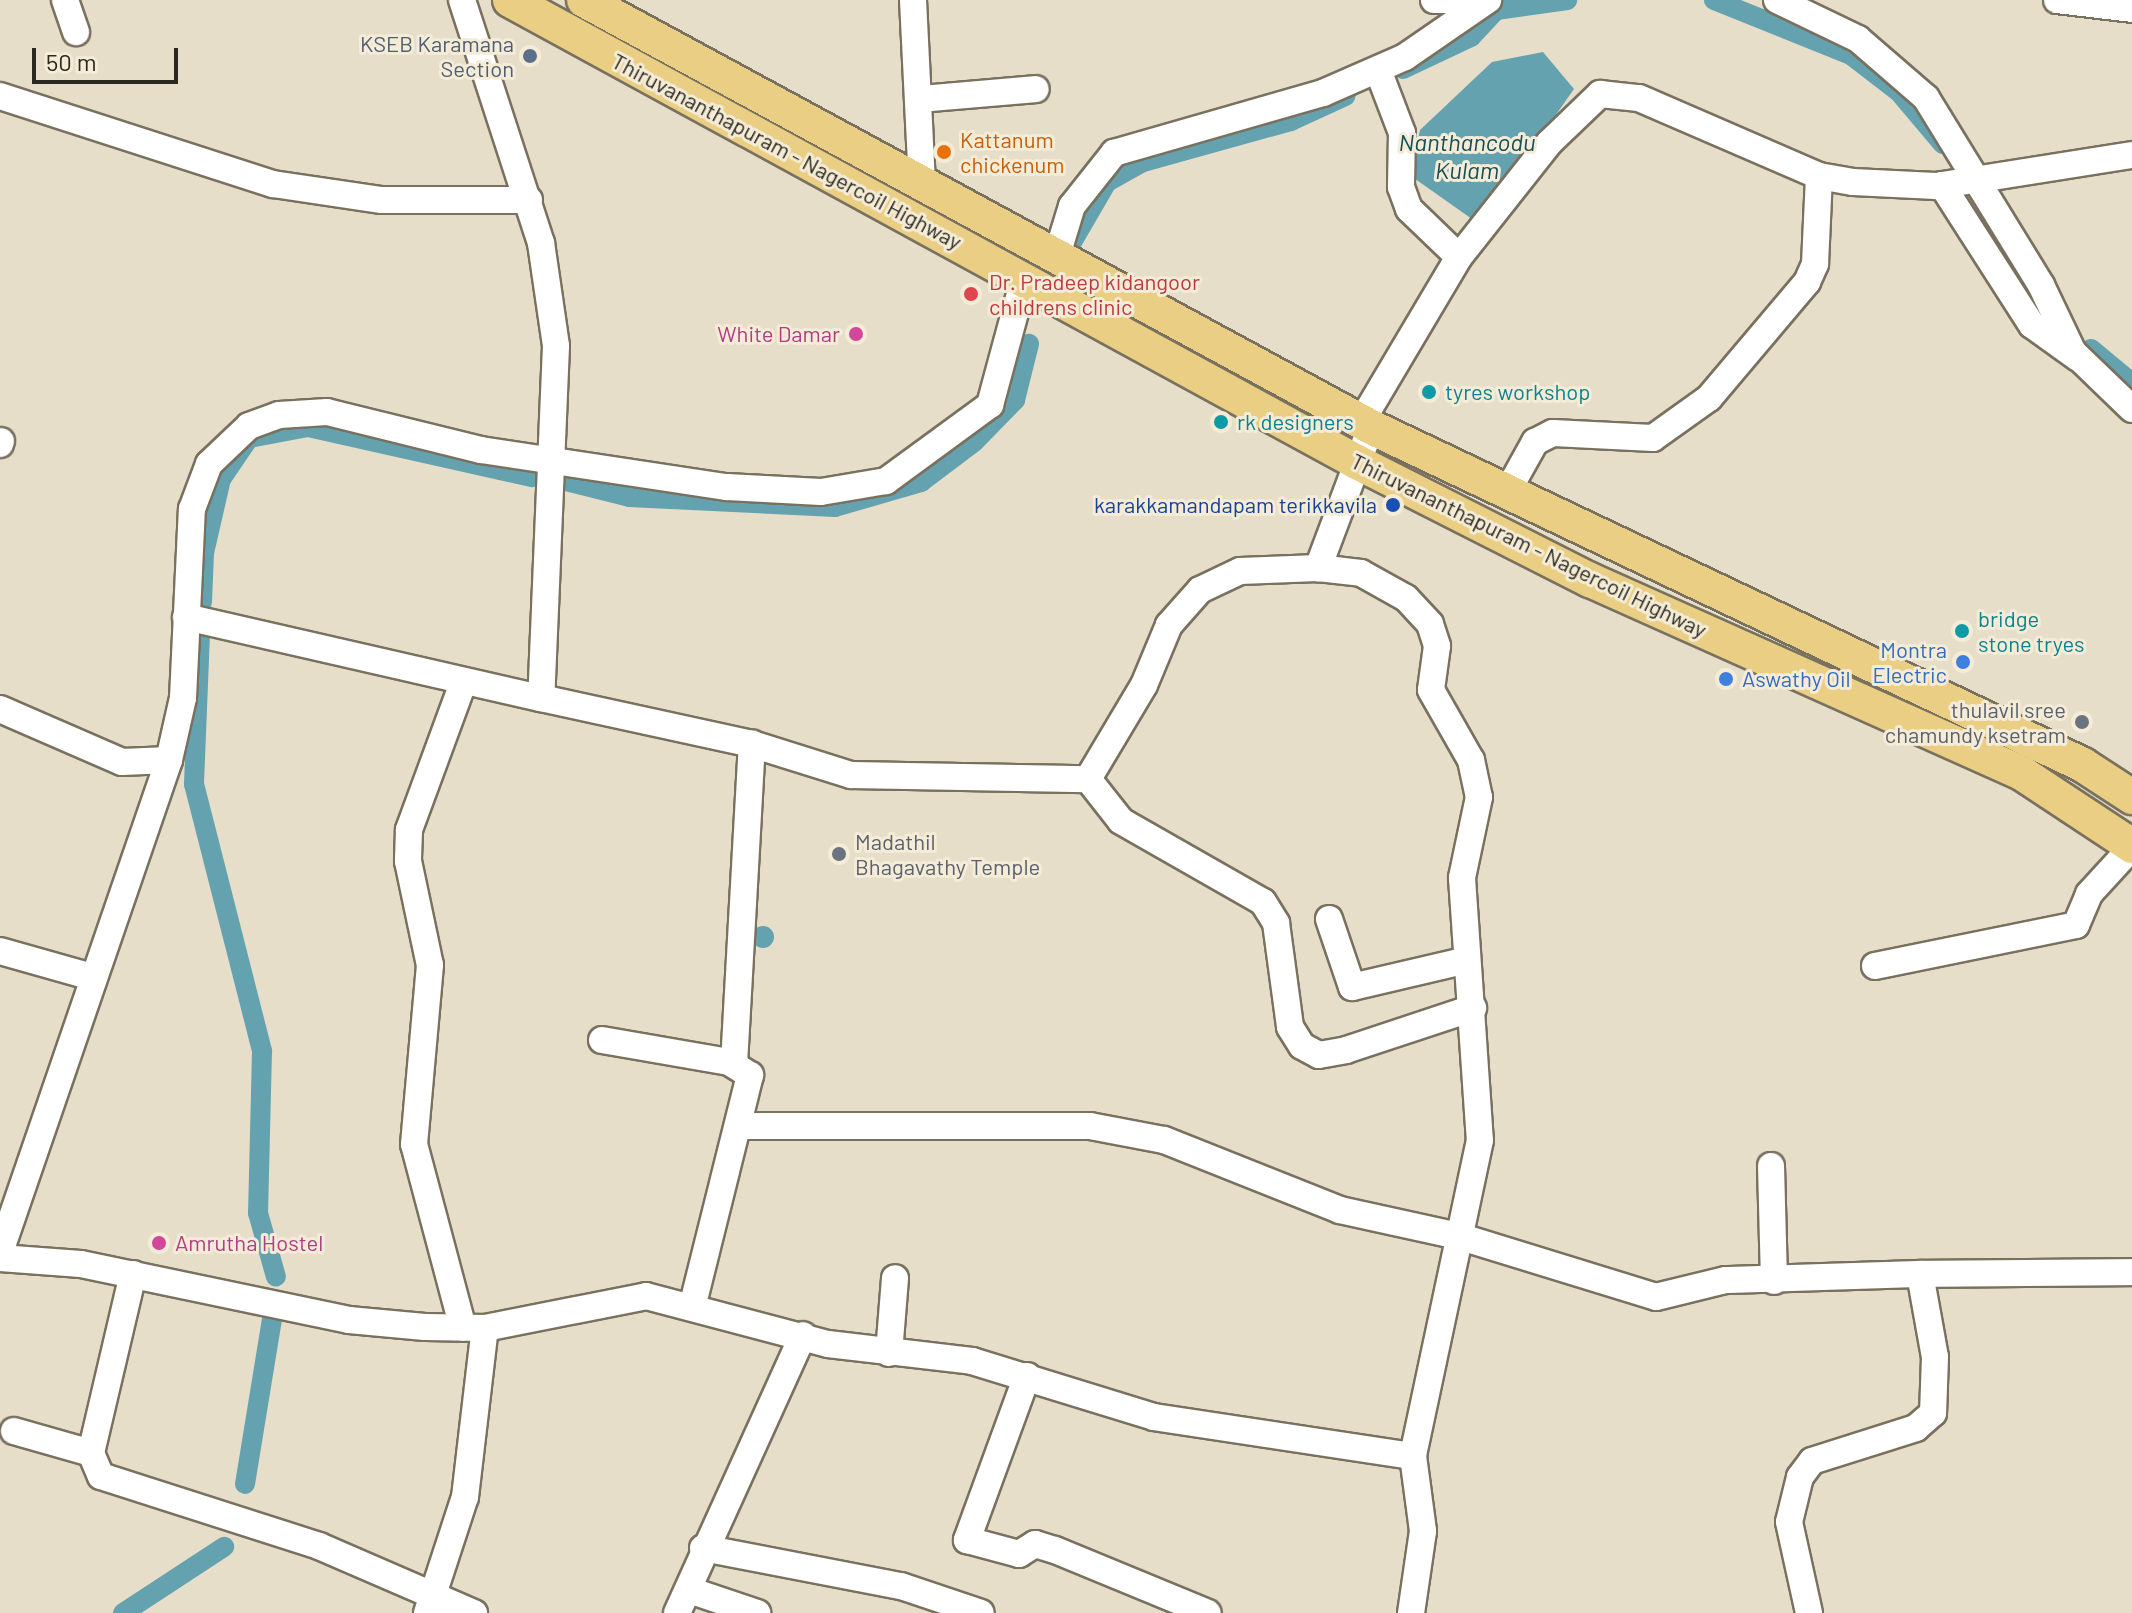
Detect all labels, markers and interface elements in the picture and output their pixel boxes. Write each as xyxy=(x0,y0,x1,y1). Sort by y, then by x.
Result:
place label: KSEB Karamana Section xyxy=(360,30,514,82)
scale bar xyxy=(36,32,182,82)
text: 50 m xyxy=(46,47,97,76)
marker: KSEB Karamana Section xyxy=(521,47,539,65)
street label: Thiruvananthapuram - Nagercoil Highway xyxy=(608,47,966,255)
place label: Kattanum chickenum xyxy=(960,126,1065,178)
water label: Nanthancodu Kulam xyxy=(1399,128,1535,184)
marker: Kattanum chickenum xyxy=(935,143,953,161)
place label: Dr. Pradeep kidangoor childrens clinic xyxy=(989,268,1200,320)
marker: Dr. Pradeep kidangoor childrens clinic xyxy=(960,283,982,305)
place label: White Damar xyxy=(717,321,840,347)
marker: White Damar xyxy=(847,325,865,343)
place label: tyres workshop xyxy=(1445,379,1590,405)
marker: tyres workshop xyxy=(1420,383,1438,401)
place label: rk designers xyxy=(1237,409,1354,435)
marker: rk designers xyxy=(1212,413,1230,431)
street label: Thiruvananthapuram - Nagercoil Highway xyxy=(1347,447,1711,643)
place label: karakkamandapam terikkavila xyxy=(1094,492,1377,518)
marker: karakkamandapam terikkavila xyxy=(1384,496,1402,514)
place label: bridge stone tryes xyxy=(1978,605,2085,656)
marker: bridge stone tryes xyxy=(1953,622,1971,640)
place label: Montra Electric xyxy=(1872,636,1947,688)
marker: Montra Electric xyxy=(1954,653,1972,671)
place label: Aswathy Oil xyxy=(1742,666,1851,692)
marker: Aswathy Oil xyxy=(1717,670,1735,688)
place label: thulavil sree chamundy ksetram xyxy=(1885,696,2066,748)
marker: thulavil sree chamundy ksetram xyxy=(2073,713,2091,731)
place label: Madathil Bhagavathy Temple xyxy=(855,828,1040,880)
marker: Madathil Bhagavathy Temple xyxy=(830,845,848,863)
place label: Amrutha Hostel xyxy=(175,1230,323,1256)
marker: Amrutha Hostel xyxy=(150,1234,168,1252)

